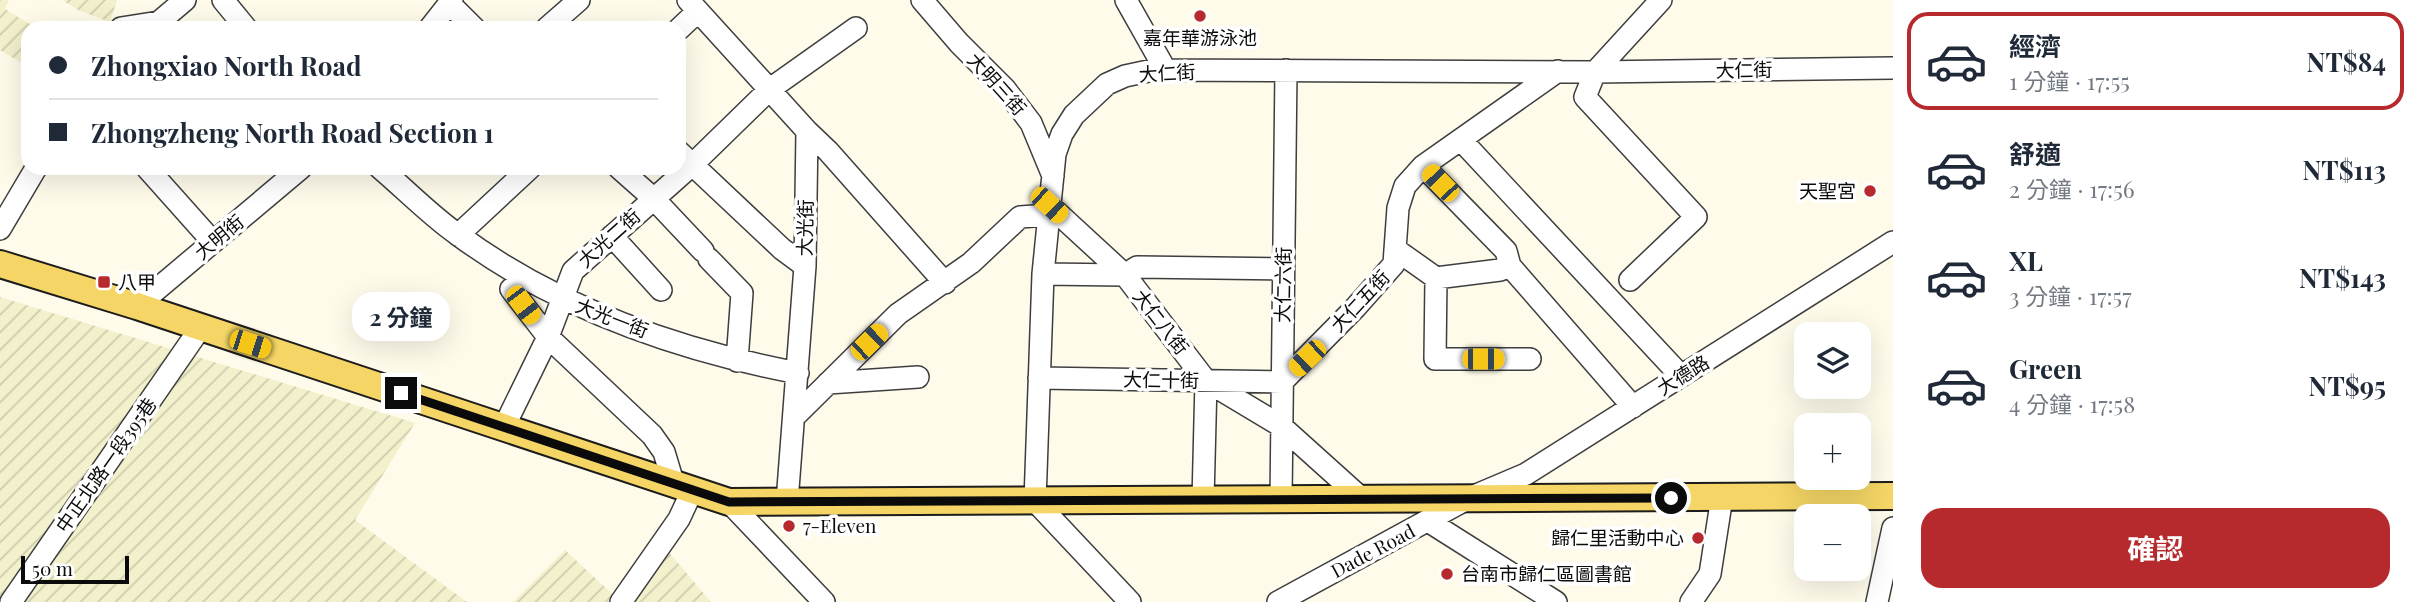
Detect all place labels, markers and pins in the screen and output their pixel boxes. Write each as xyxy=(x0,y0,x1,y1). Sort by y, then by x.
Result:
marker: 嘉年華游泳池 xyxy=(1192,8,1208,24)
place label: 嘉年華游泳池 xyxy=(1143,24,1257,50)
place label: 天聖宮 xyxy=(1799,177,1856,203)
marker: 天聖宮 xyxy=(1862,183,1878,199)
place label: 八甲 xyxy=(118,268,156,294)
marker: 八甲 xyxy=(96,274,112,290)
place label: 7-Eleven xyxy=(803,512,877,538)
marker: 7-Eleven xyxy=(781,518,797,534)
place label: 歸仁里活動中心 xyxy=(1551,524,1684,550)
marker: 歸仁里活動中心 xyxy=(1690,530,1706,546)
place label: 台南市歸仁區圖書館 xyxy=(1461,560,1632,586)
marker: 台南市歸仁區圖書館 xyxy=(1439,566,1455,582)

